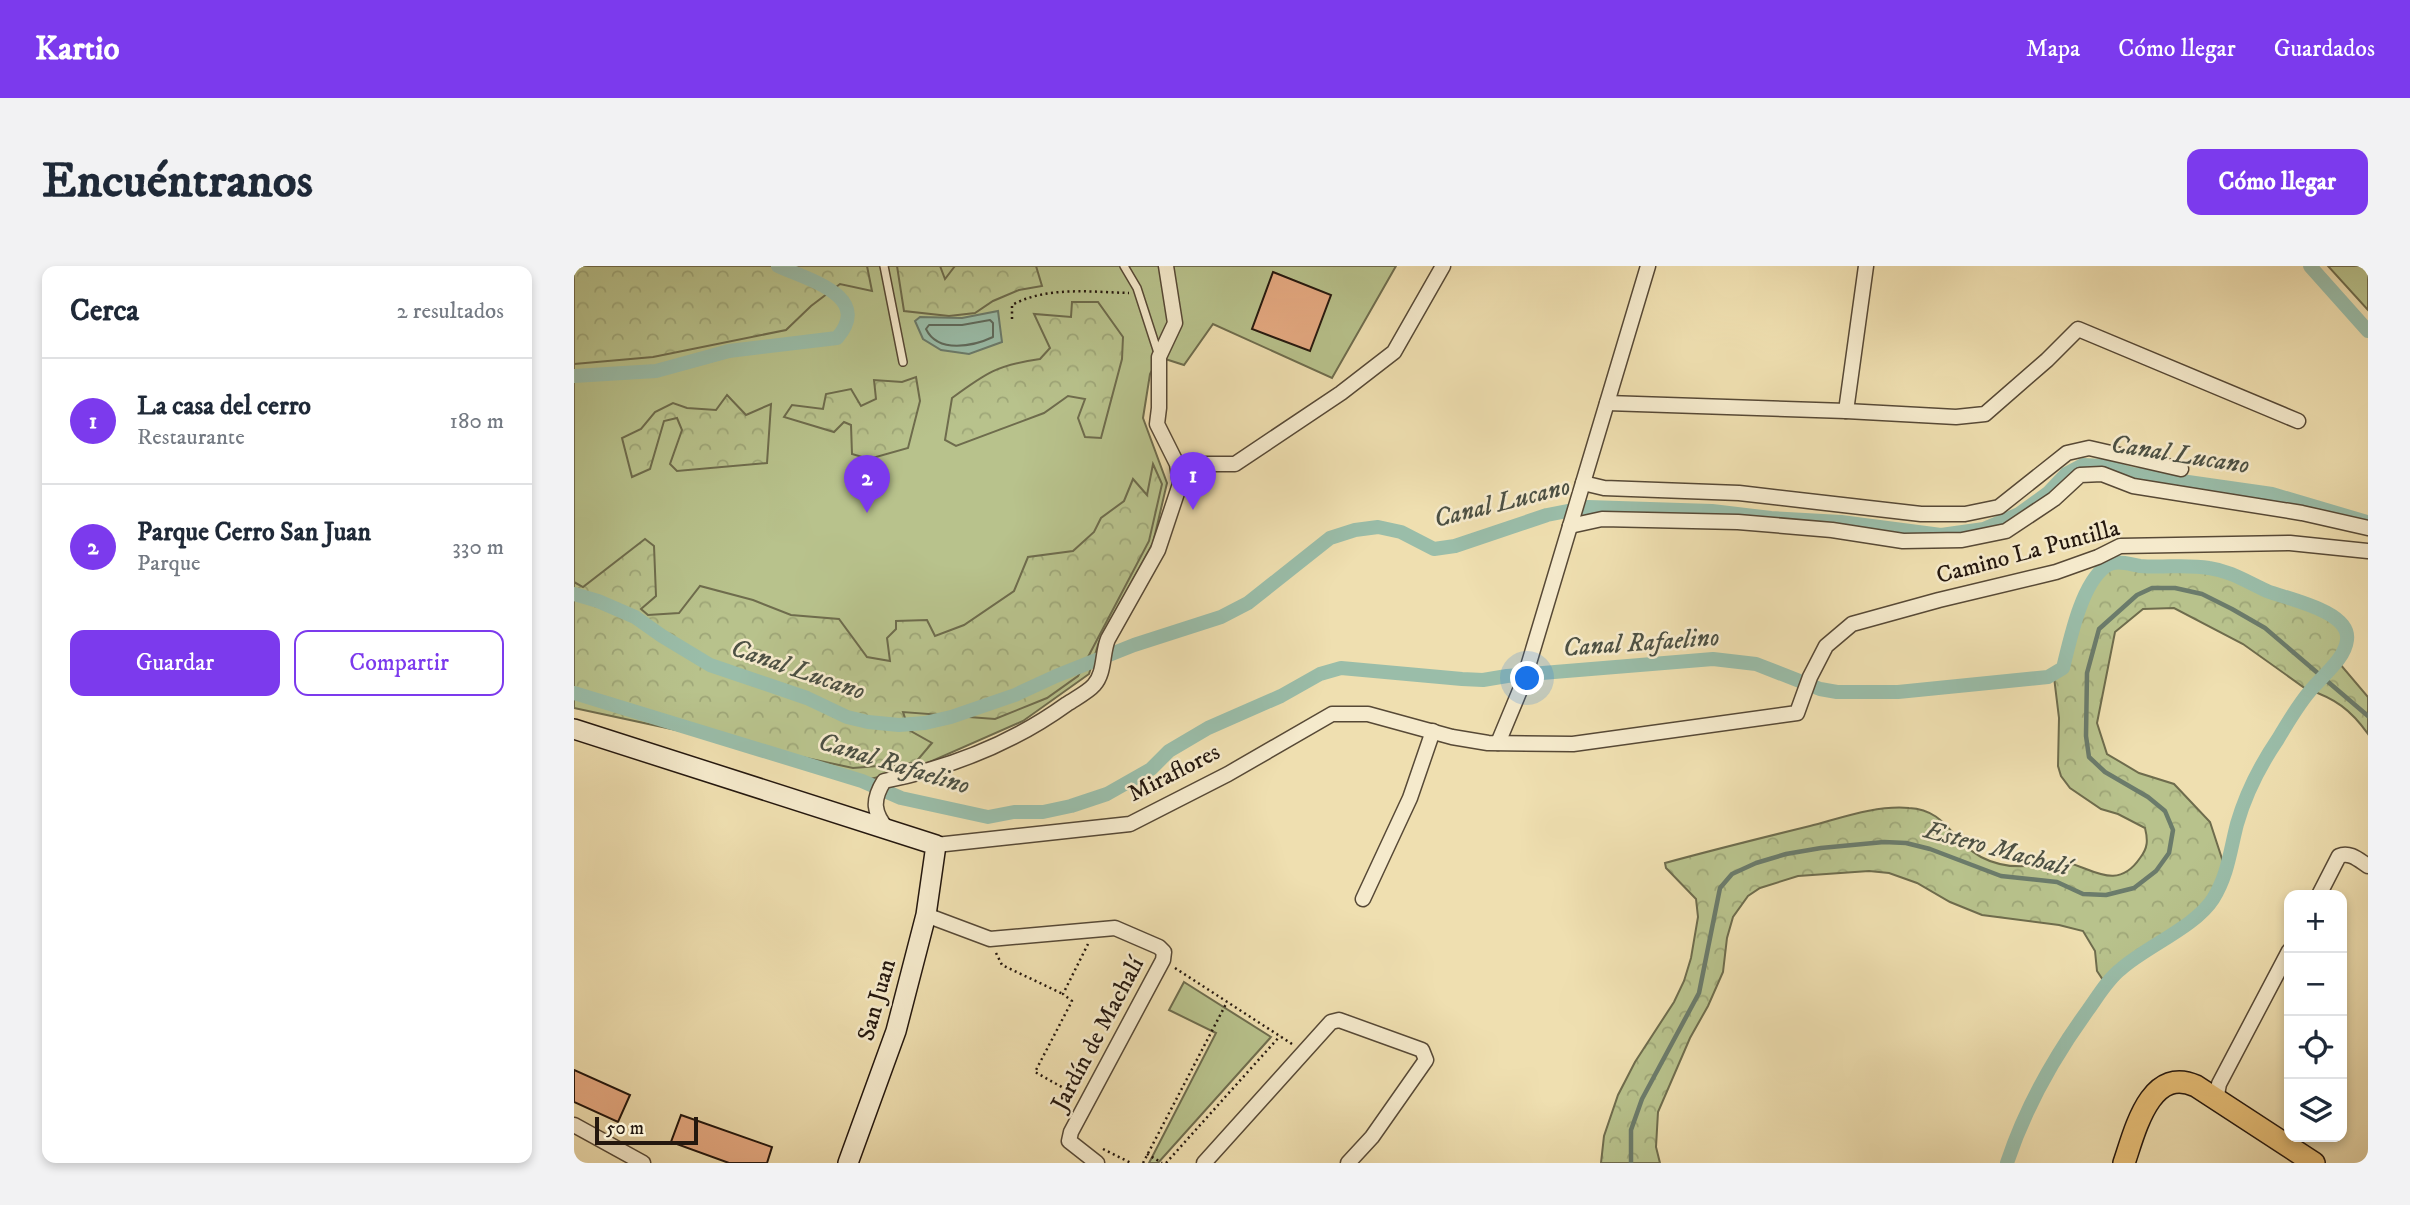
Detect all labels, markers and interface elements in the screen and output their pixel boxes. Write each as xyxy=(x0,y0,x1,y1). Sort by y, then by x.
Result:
text: Kartio xyxy=(35,29,120,70)
text: Mapa xyxy=(2026,34,2080,64)
text: Cómo llegar xyxy=(2118,34,2236,64)
text: Guardados xyxy=(2274,34,2375,64)
button: Cómo llegar xyxy=(2187,149,2368,215)
text: Encuéntranos xyxy=(42,151,313,213)
text: Cerca xyxy=(70,293,139,330)
text: 2 resultados xyxy=(397,297,504,326)
text: La casa del cerro xyxy=(137,390,311,423)
text: 1 xyxy=(89,407,97,436)
text: 180 m xyxy=(449,407,504,436)
text: Restaurante xyxy=(137,423,245,452)
water label: Canal Lucano xyxy=(2108,428,2252,482)
pin: 1 xyxy=(1170,452,1216,510)
pin: 2 xyxy=(844,455,890,513)
water label: Canal Lucano xyxy=(1430,470,1574,536)
street label: Camino La Puntilla xyxy=(1933,513,2124,591)
text: Parque Cerro San Juan xyxy=(137,516,371,549)
text: 2 xyxy=(87,533,99,562)
text: 330 m xyxy=(452,533,504,562)
text: Parque xyxy=(137,549,201,578)
water label: Canal Rafaelino xyxy=(1562,621,1720,665)
button: Guardar xyxy=(70,630,280,696)
button: Compartir xyxy=(294,630,504,696)
water label: Canal Lucano xyxy=(726,632,870,708)
your location xyxy=(1510,661,1544,695)
water label: Canal Rafaelino xyxy=(814,725,974,803)
street label: Miraflores xyxy=(1123,737,1225,809)
water label: Estero Machalí xyxy=(1919,813,2077,885)
map controls xyxy=(2284,890,2347,1142)
button: + xyxy=(2284,890,2347,953)
street label: Jardín de Machalí xyxy=(1044,950,1152,1118)
button: − xyxy=(2284,953,2347,1016)
street label: San Juan xyxy=(851,955,903,1044)
button: locate xyxy=(2284,1016,2347,1079)
button: layers xyxy=(2284,1079,2347,1142)
scale bar xyxy=(595,1114,698,1146)
text: 50 m xyxy=(606,1117,644,1140)

